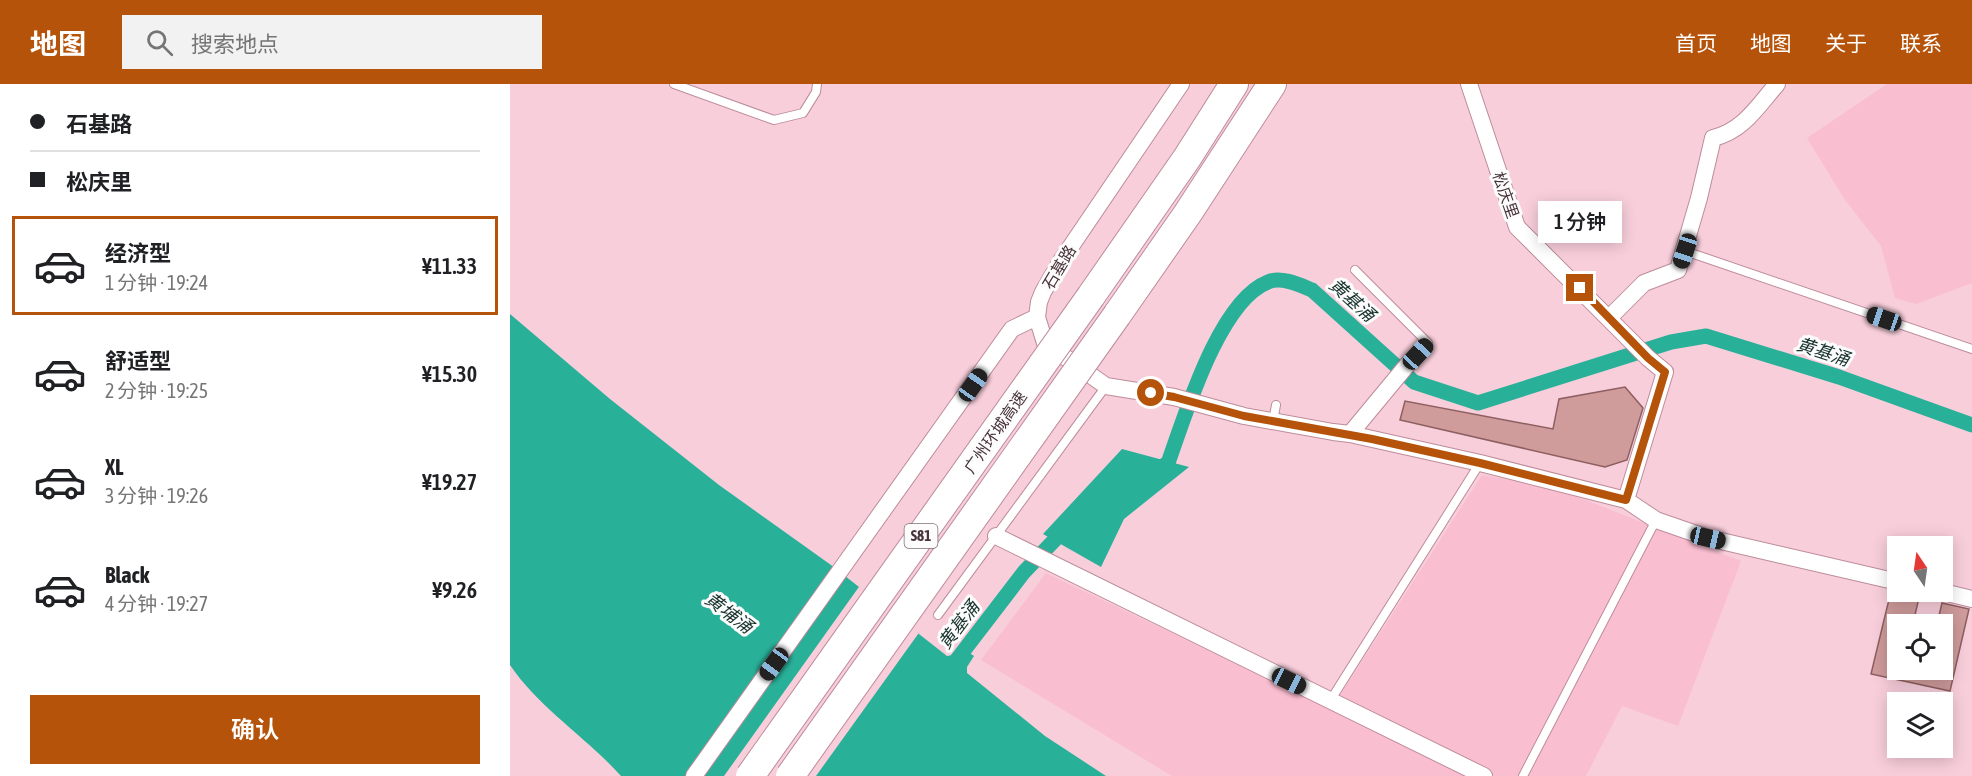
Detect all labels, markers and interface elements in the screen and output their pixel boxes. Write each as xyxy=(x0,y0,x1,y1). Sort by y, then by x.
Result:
search box xyxy=(122,15,542,69)
icon: search xyxy=(143,26,176,59)
text: 地图 xyxy=(30,28,86,60)
text: 搜索地点 xyxy=(191,31,279,57)
text: 首页 xyxy=(1675,31,1717,55)
text: 地图 xyxy=(1750,31,1792,55)
text: 关于 xyxy=(1825,31,1867,55)
text: 联系 xyxy=(1900,31,1942,55)
text: 石基路 xyxy=(66,111,132,137)
text: 松庆里 xyxy=(66,169,132,195)
street label: 松庆里 xyxy=(1490,169,1522,221)
callout: 1 分钟 xyxy=(1538,201,1622,243)
text: 1 分钟 xyxy=(1554,210,1606,233)
car xyxy=(1671,231,1699,271)
icon: car xyxy=(33,239,87,293)
text: 经济型 xyxy=(105,240,171,266)
street label: 石基路 xyxy=(1039,242,1079,292)
text: ¥11.33 xyxy=(422,253,477,279)
text: 1 分钟 · 19:24 xyxy=(105,271,208,294)
water label: 黄基涌 xyxy=(1325,274,1381,327)
route end xyxy=(1566,274,1593,301)
car xyxy=(1864,305,1904,333)
water label: 黄基涌 xyxy=(1794,333,1854,370)
car xyxy=(1399,335,1437,373)
icon: car xyxy=(33,347,87,401)
text: 舒适型 xyxy=(105,348,171,374)
text: ¥15.30 xyxy=(422,361,477,387)
car xyxy=(955,365,991,405)
text: 2 分钟 · 19:25 xyxy=(105,379,208,402)
route start xyxy=(1137,379,1164,406)
street label: 广州环城高速 xyxy=(960,388,1030,476)
text: XL xyxy=(105,454,123,480)
icon: car xyxy=(33,455,87,509)
text: ¥19.27 xyxy=(422,469,477,495)
text: 3 分钟 · 19:26 xyxy=(105,484,208,507)
road number: S81 xyxy=(904,524,938,548)
car xyxy=(1688,525,1728,551)
north arrow xyxy=(1887,536,1953,602)
map controls xyxy=(1887,536,1953,758)
text: Black xyxy=(105,562,149,588)
icon: car xyxy=(33,563,87,617)
text: ¥9.26 xyxy=(432,577,477,603)
water label: 黄埔涌 xyxy=(701,588,759,638)
text: 4 分钟 · 19:27 xyxy=(105,592,208,615)
water label: 黄基涌 xyxy=(934,595,984,653)
button: locate xyxy=(1887,614,1953,680)
car xyxy=(756,644,792,684)
car xyxy=(1269,665,1309,697)
button: layers xyxy=(1887,692,1953,758)
button: 确认 xyxy=(30,695,480,764)

